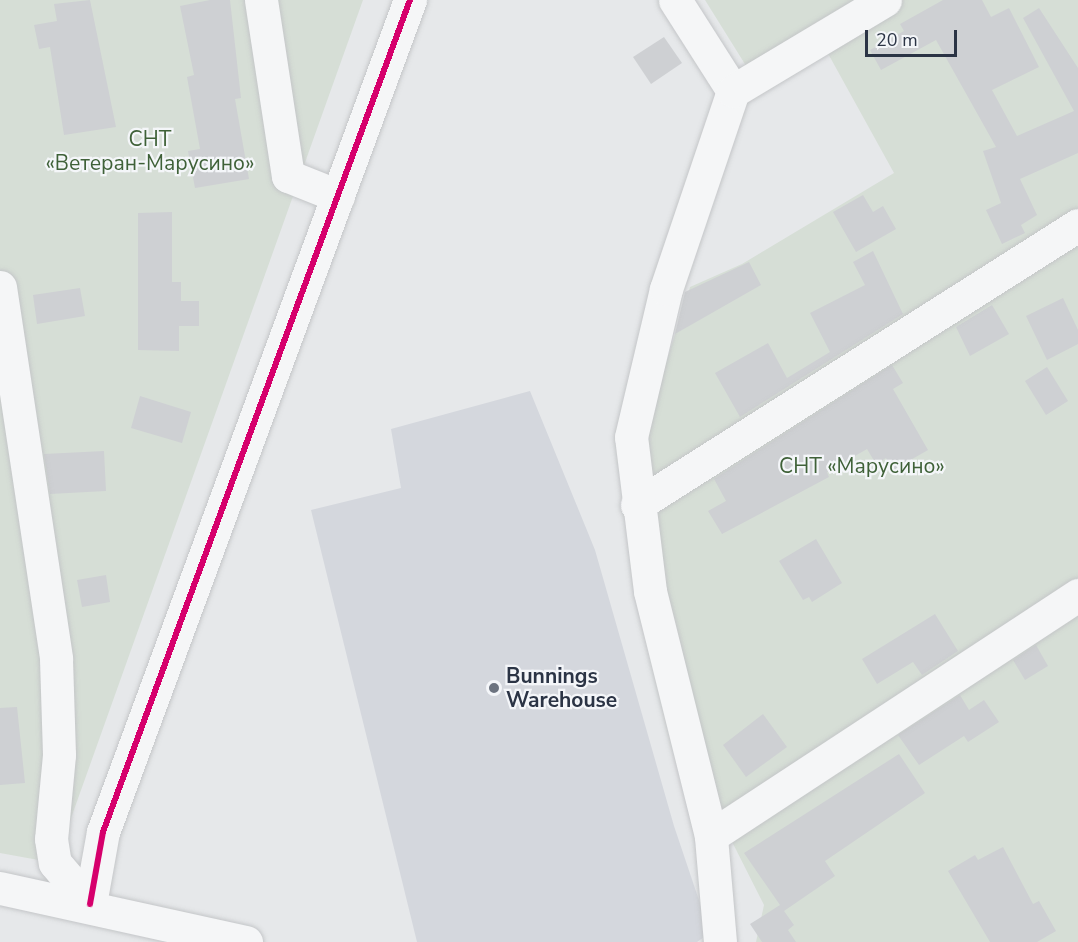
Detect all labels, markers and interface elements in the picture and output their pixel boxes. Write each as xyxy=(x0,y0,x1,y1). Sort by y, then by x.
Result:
scale bar xyxy=(868,18,960,56)
text: 20 m xyxy=(876,28,918,52)
park label: СНТ «Ветеран-Марусино» xyxy=(46,126,254,176)
park label: СНТ «Марусино» xyxy=(779,453,945,479)
place label: Bunnings Warehouse xyxy=(506,663,617,713)
marker: Bunnings Warehouse xyxy=(487,681,501,695)

